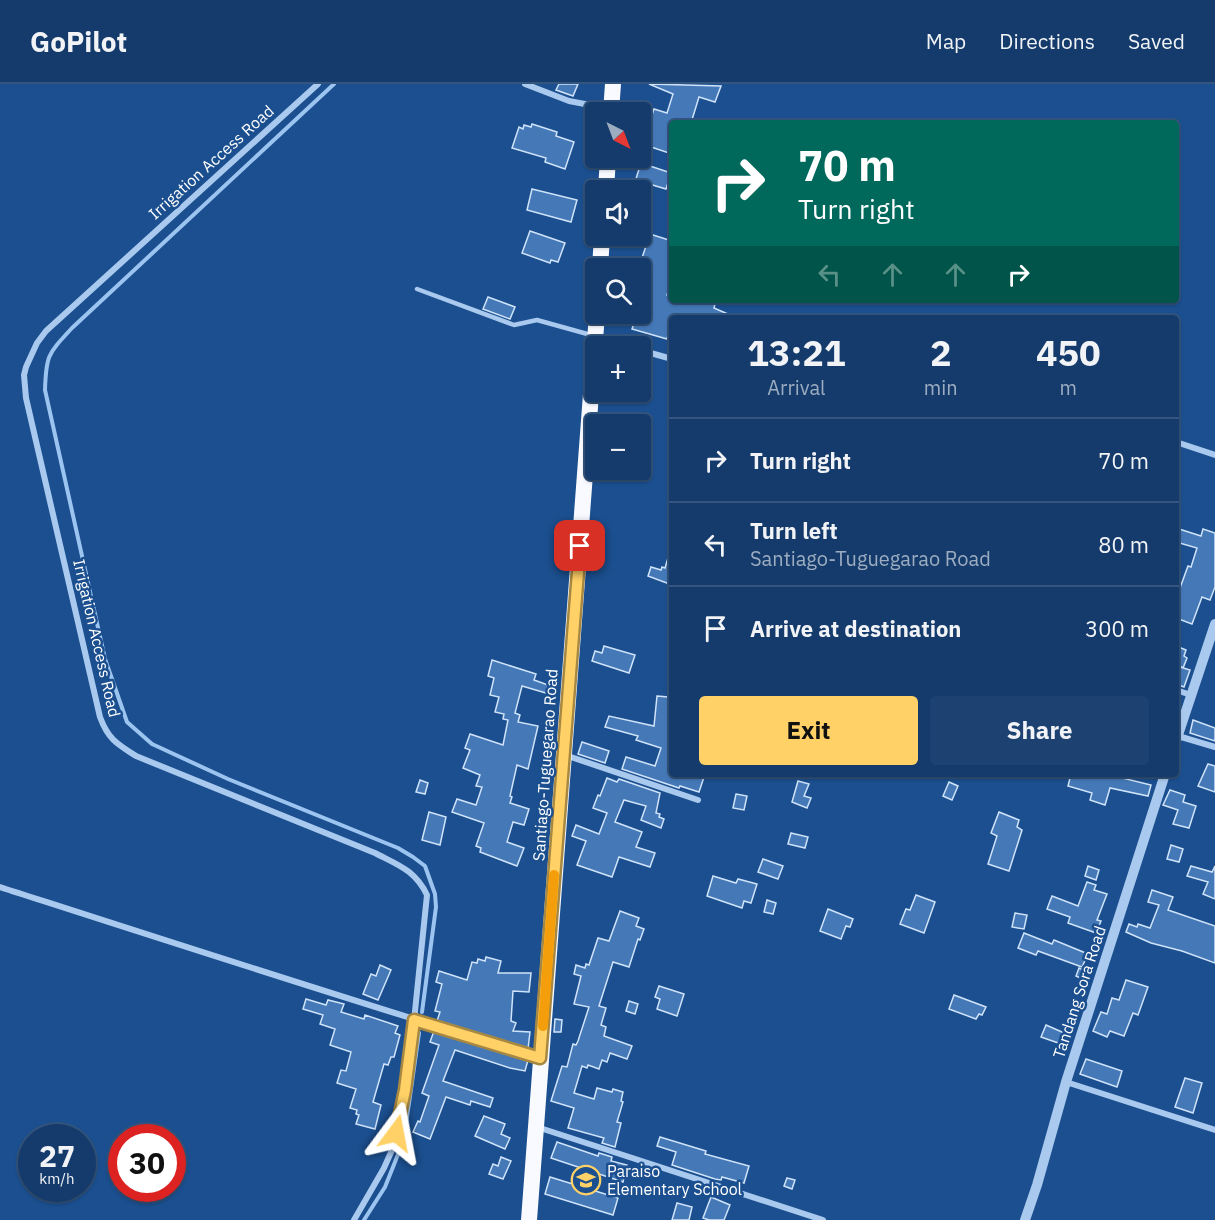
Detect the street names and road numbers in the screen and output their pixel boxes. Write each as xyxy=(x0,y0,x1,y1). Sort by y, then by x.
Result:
street label: Irrigation Access Road xyxy=(144,101,278,223)
street label: Irrigation Access Road xyxy=(69,557,125,719)
street label: Santiago-Tuguegarao Road xyxy=(528,668,562,862)
street label: Tandang Sora Road xyxy=(1048,923,1110,1061)

